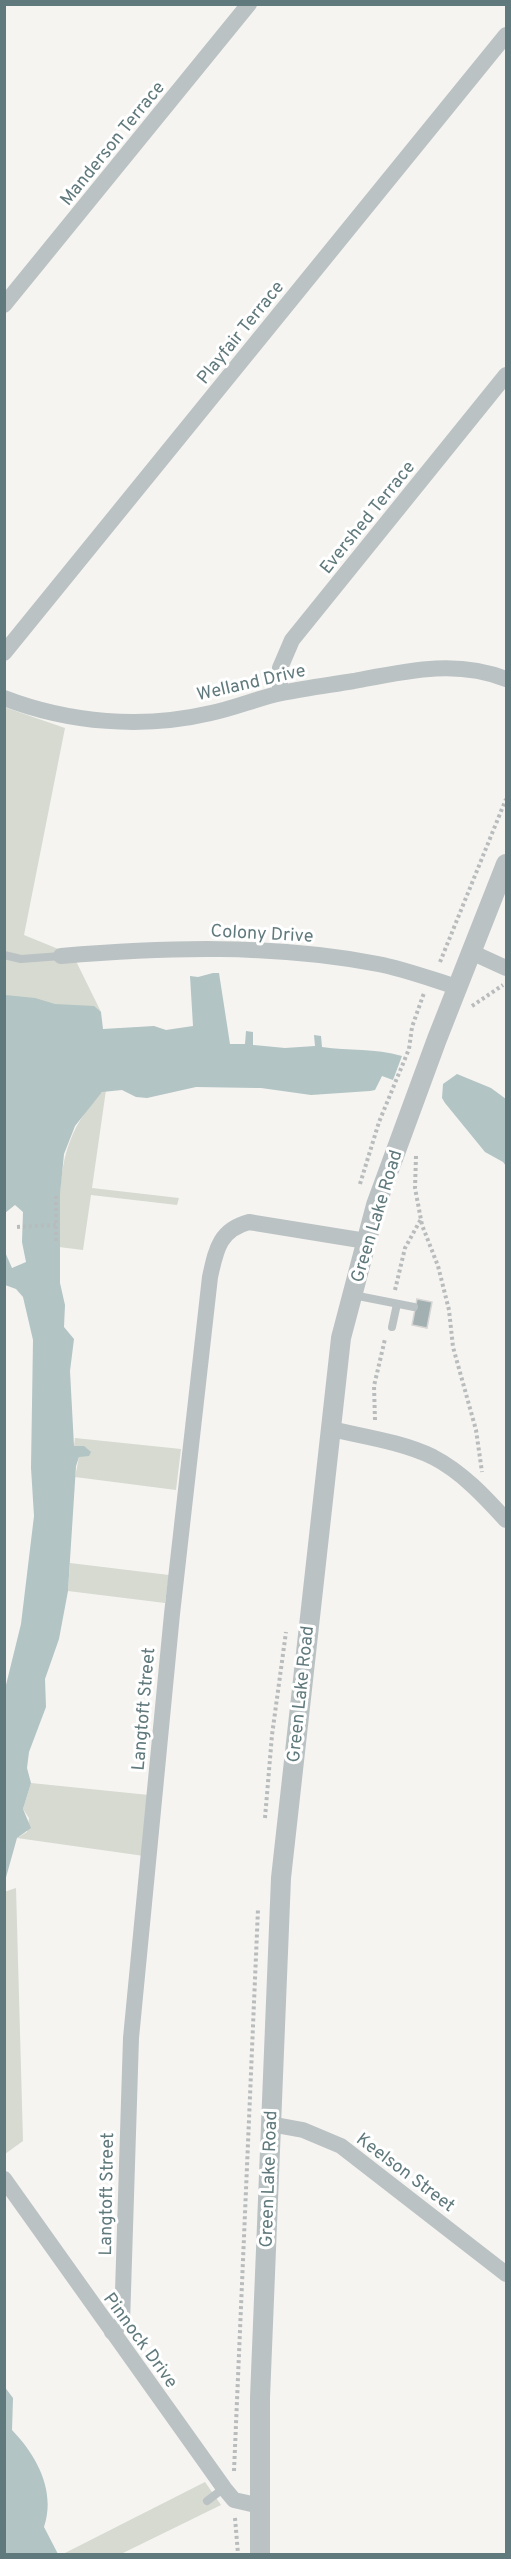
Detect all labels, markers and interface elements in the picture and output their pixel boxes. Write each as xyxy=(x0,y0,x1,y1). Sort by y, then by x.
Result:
street label: Manderson Terrace xyxy=(56,77,170,211)
street label: Playfair Terrace xyxy=(192,277,290,389)
street label: Evershed Terrace xyxy=(315,457,421,579)
street label: Welland Drive xyxy=(195,660,308,707)
street label: Colony Drive xyxy=(210,920,314,949)
street label: Green Lake Road xyxy=(346,1147,409,1285)
street label: Green Lake Road xyxy=(283,1625,320,1764)
street label: Langtoft Street xyxy=(128,1647,161,1772)
street label: Green Lake Road xyxy=(256,2110,283,2248)
street label: Keelson Street xyxy=(351,2129,459,2218)
street label: Langtoft Street xyxy=(95,2132,120,2256)
street label: Pinnock Drive xyxy=(97,2289,182,2393)

